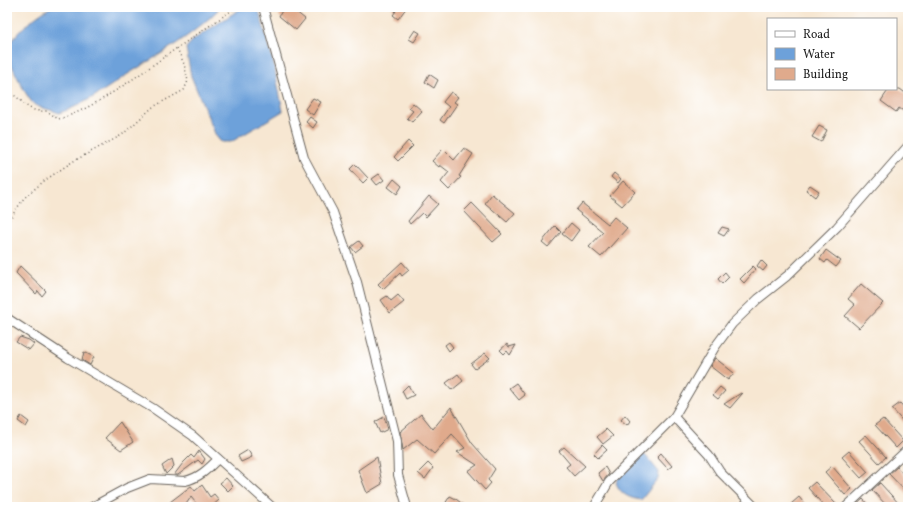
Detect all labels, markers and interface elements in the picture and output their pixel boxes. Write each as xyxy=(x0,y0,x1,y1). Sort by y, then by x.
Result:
legend xyxy=(767,18,897,90)
text: Road xyxy=(803,27,830,43)
text: Water xyxy=(803,47,835,63)
text: Building xyxy=(803,67,848,83)

